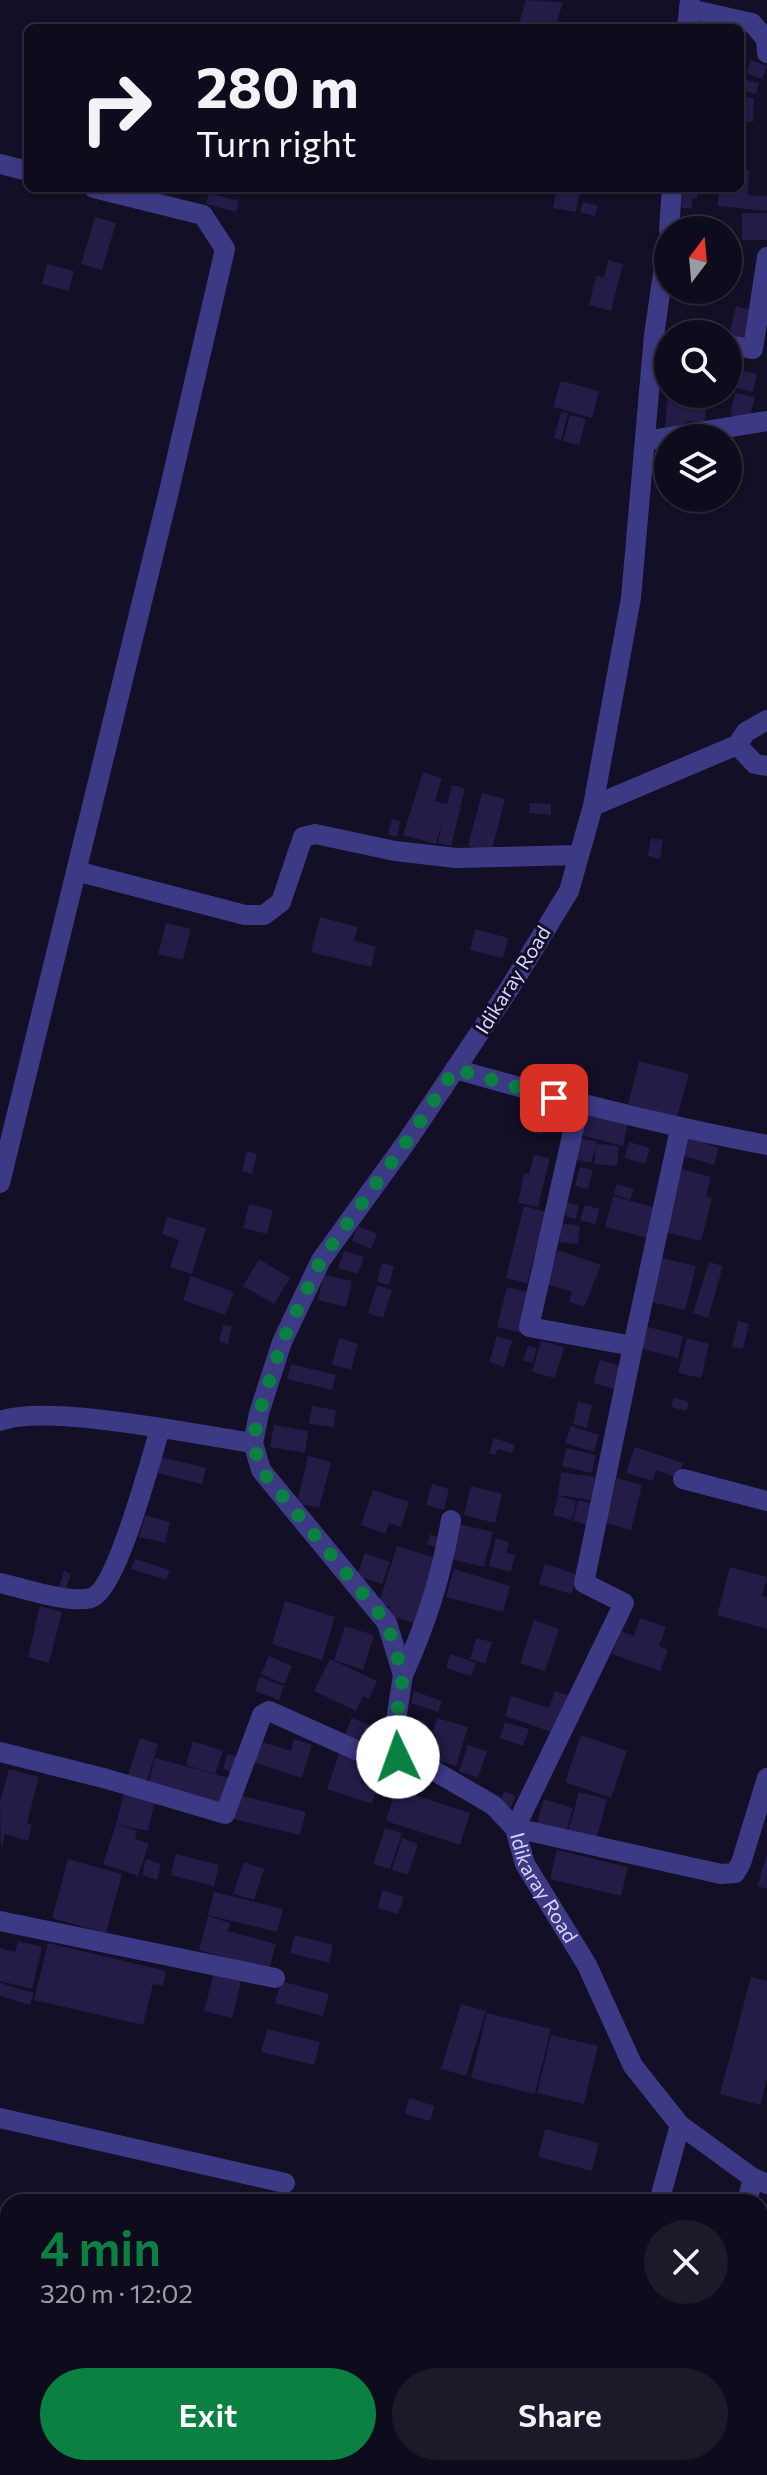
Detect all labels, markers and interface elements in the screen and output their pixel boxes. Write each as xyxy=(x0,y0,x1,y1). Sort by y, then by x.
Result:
text: 280 m xyxy=(196,51,359,120)
icon: right xyxy=(64,56,168,160)
text: Turn right xyxy=(196,120,357,164)
north arrow xyxy=(654,216,742,304)
map controls xyxy=(654,216,742,512)
button: search xyxy=(654,320,742,408)
button: layers xyxy=(654,424,742,512)
street label: Idikaray Road xyxy=(470,921,555,1038)
pin xyxy=(520,1064,588,1132)
icon: arrive xyxy=(532,1076,576,1120)
position arrow xyxy=(356,1715,440,1799)
street label: Idikaray Road xyxy=(506,1830,583,1947)
text: 4 min xyxy=(40,2217,161,2276)
button: close xyxy=(644,2220,728,2304)
text: 320 m · 12:02 xyxy=(40,2277,193,2308)
button: Exit xyxy=(40,2368,376,2460)
button: Share xyxy=(392,2368,728,2460)

